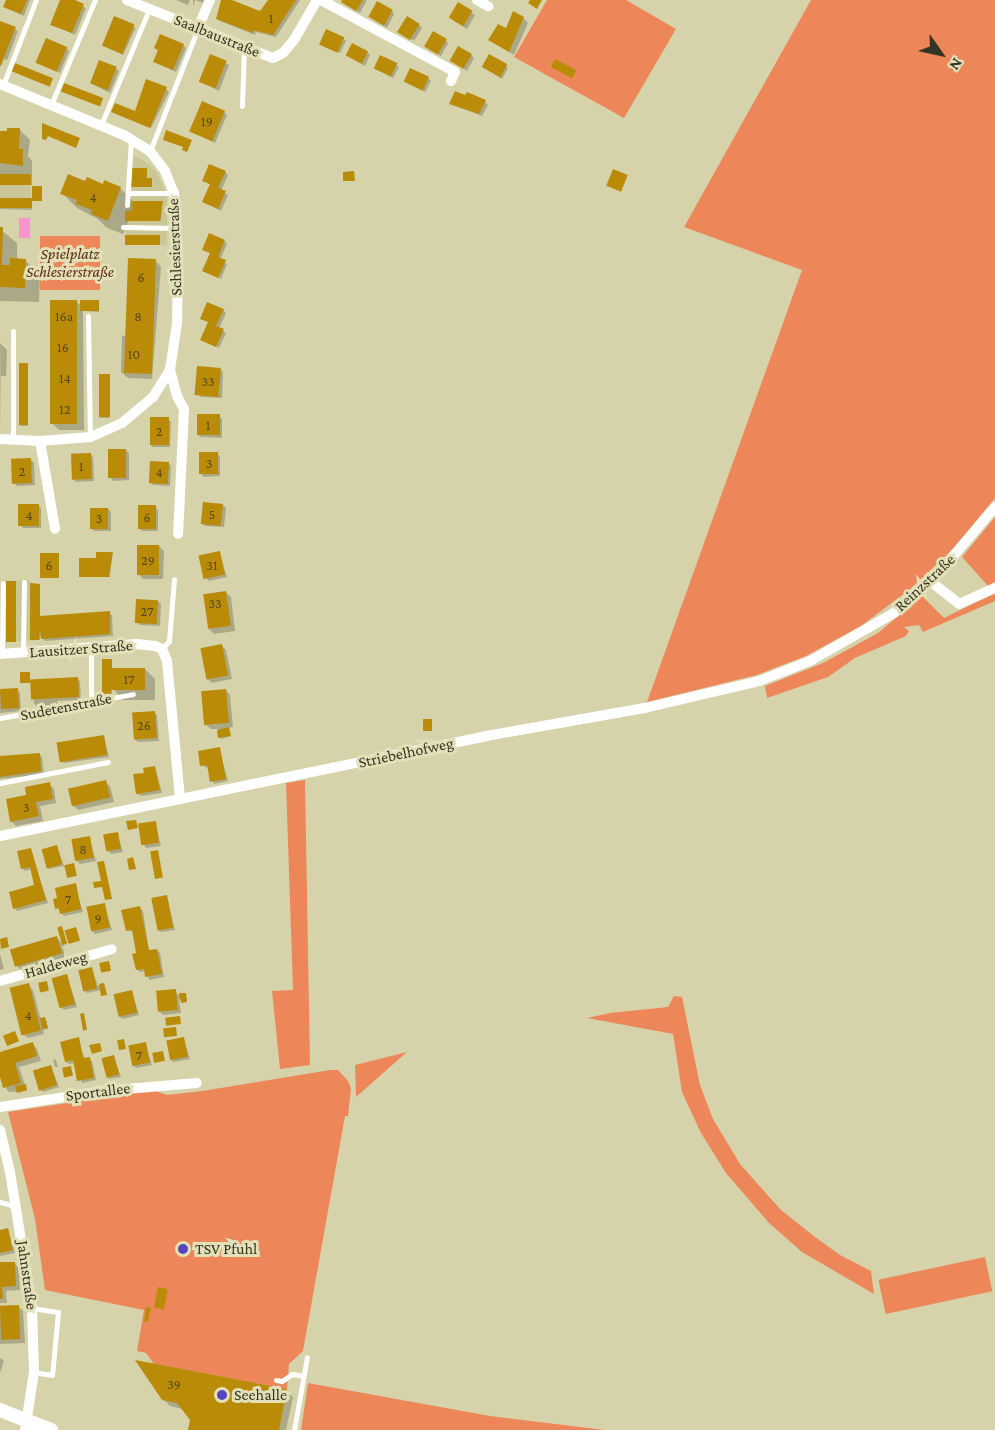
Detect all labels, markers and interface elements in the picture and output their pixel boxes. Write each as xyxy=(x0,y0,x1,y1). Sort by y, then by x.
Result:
street label: Saalbaustraße xyxy=(171,10,263,62)
house number: 1 xyxy=(269,10,273,26)
north arrow xyxy=(911,24,971,84)
text: N xyxy=(946,55,966,74)
house number: 19 xyxy=(201,113,213,129)
house number: 4 xyxy=(89,189,97,205)
street label: Schlesierstraße xyxy=(164,198,186,296)
park label: Spielplatz Schlesierstraße xyxy=(26,244,114,282)
house number: 6 xyxy=(137,269,145,285)
house number: 16a xyxy=(55,308,73,324)
house number: 8 xyxy=(134,308,142,324)
house number: 16 xyxy=(57,339,69,355)
house number: 10 xyxy=(128,346,140,362)
house number: 14 xyxy=(59,370,71,386)
house number: 33 xyxy=(201,373,215,389)
house number: 12 xyxy=(59,401,71,417)
house number: 1 xyxy=(206,417,210,433)
house number: 2 xyxy=(156,423,162,439)
house number: 3 xyxy=(206,455,212,471)
house number: 1 xyxy=(79,458,83,474)
house number: 2 xyxy=(19,463,25,479)
house number: 4 xyxy=(155,464,163,480)
house number: 5 xyxy=(209,506,215,522)
house number: 4 xyxy=(25,507,33,523)
house number: 6 xyxy=(143,509,151,525)
house number: 3 xyxy=(96,510,102,526)
street label: Reinzstraße xyxy=(891,550,959,616)
house number: 29 xyxy=(141,552,155,568)
house number: 6 xyxy=(45,557,53,573)
house number: 31 xyxy=(206,557,218,573)
house number: 33 xyxy=(208,595,222,611)
house number: 27 xyxy=(141,603,153,619)
street label: Lausitzer Straße xyxy=(29,636,133,662)
house number: 17 xyxy=(123,671,135,687)
street label: Sudetenstraße xyxy=(19,689,113,725)
house number: 26 xyxy=(137,717,151,733)
street label: Striebelhofweg xyxy=(357,734,455,772)
house number: 3 xyxy=(23,799,29,815)
house number: 8 xyxy=(79,841,87,857)
house number: 7 xyxy=(65,891,71,907)
house number: 9 xyxy=(94,910,102,926)
street label: Haldeweg xyxy=(23,947,89,983)
house number: 4 xyxy=(24,1007,32,1023)
house number: 7 xyxy=(136,1047,142,1063)
street label: Sportallee xyxy=(65,1079,131,1105)
street label: Jahnstraße xyxy=(13,1239,41,1311)
place label: TSV Pfuhl xyxy=(195,1239,257,1259)
marker: TSV Pfuhl xyxy=(176,1242,190,1256)
house number: 39 xyxy=(167,1376,181,1392)
place label: Seehalle xyxy=(234,1385,287,1405)
marker: Seehalle xyxy=(215,1388,229,1402)

